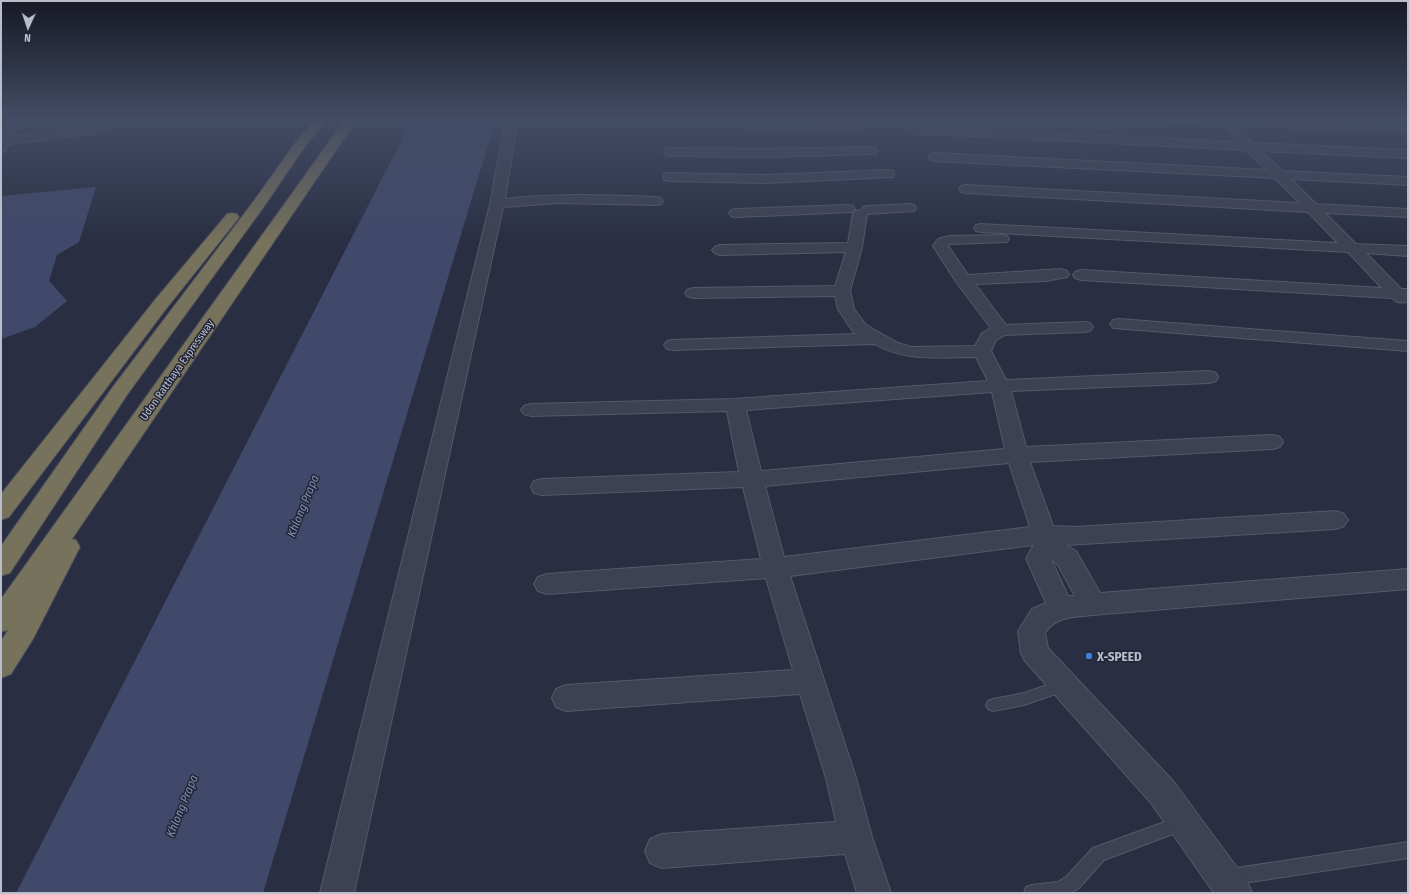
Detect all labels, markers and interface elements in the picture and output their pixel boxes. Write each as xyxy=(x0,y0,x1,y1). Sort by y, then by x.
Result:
north arrow xyxy=(8,8,48,48)
text: N xyxy=(24,31,31,44)
street label: Udon Ratthaya Expressway xyxy=(137,317,217,423)
water label: Khlong Prapa xyxy=(284,473,322,539)
place label: X-SPEED xyxy=(1096,649,1142,664)
marker: X-SPEED xyxy=(1084,651,1094,661)
water label: Khlong Prapa xyxy=(163,773,201,839)

